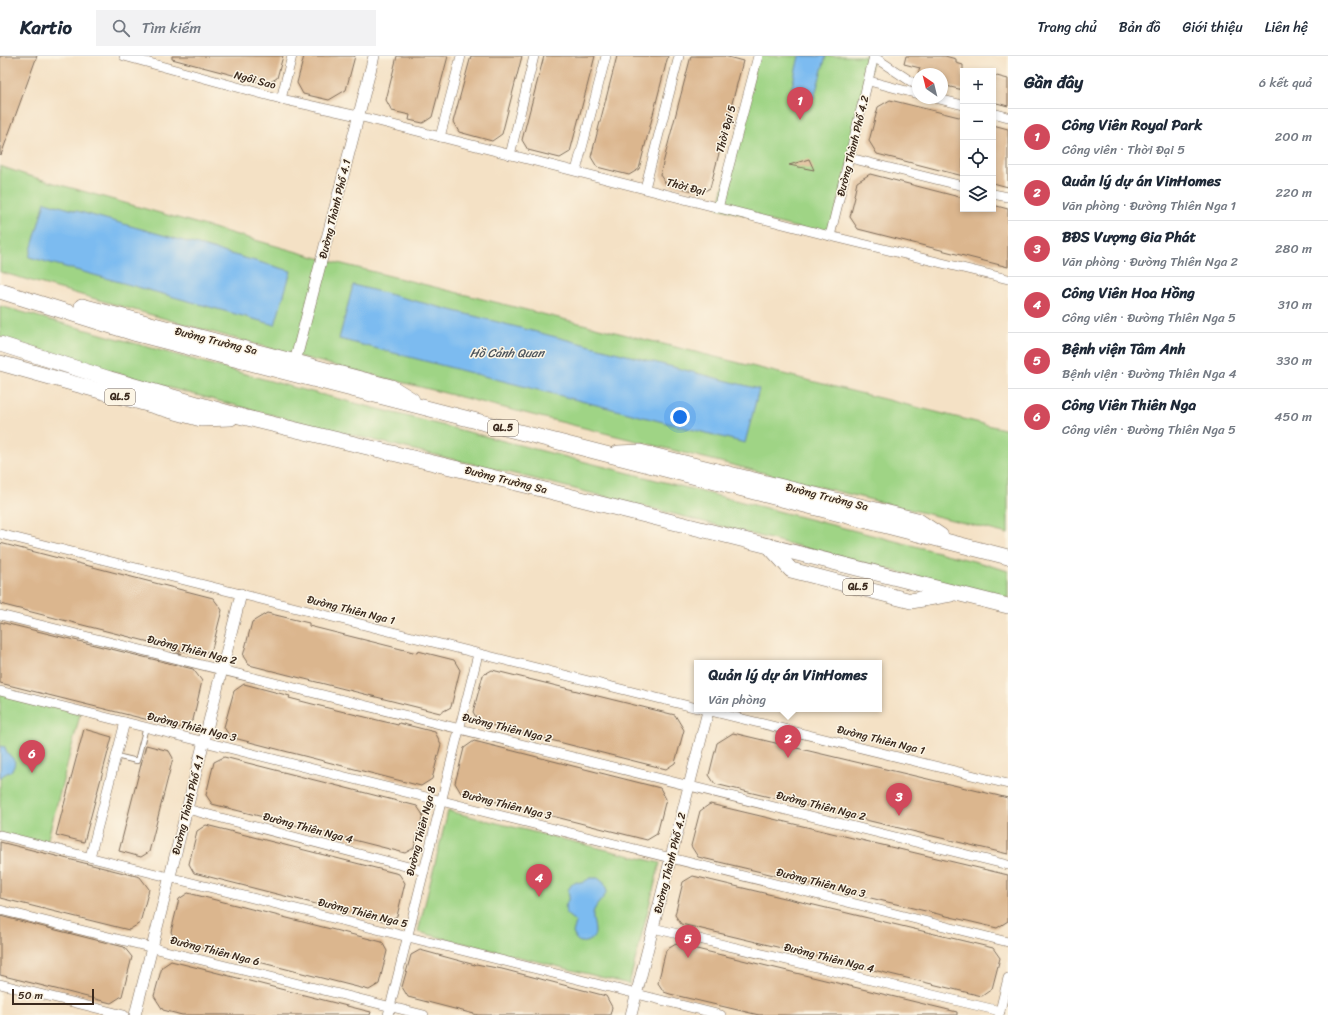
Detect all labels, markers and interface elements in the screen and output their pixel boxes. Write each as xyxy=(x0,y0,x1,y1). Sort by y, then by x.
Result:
search box xyxy=(96,10,376,46)
text: Kartio xyxy=(20,11,72,44)
text: Tìm kiếm xyxy=(142,15,201,41)
text: Trang chủ xyxy=(1037,15,1097,40)
text: Bản đồ xyxy=(1119,15,1160,40)
text: Giới thiệu xyxy=(1182,15,1243,40)
text: Liên hệ xyxy=(1265,15,1308,40)
icon: search xyxy=(110,17,132,39)
street label: Ngôi Sao xyxy=(232,65,279,95)
text: Gần đây xyxy=(1024,67,1083,97)
north arrow xyxy=(912,68,948,104)
map controls xyxy=(960,68,996,212)
button: + xyxy=(960,68,996,104)
text: 6 kết quả xyxy=(1259,71,1312,94)
pin: 1 xyxy=(787,87,813,120)
street label: Đường Thành Phố 4.2 xyxy=(831,93,875,198)
street label: Thời Đại 5 xyxy=(710,103,742,155)
button: − xyxy=(960,104,996,140)
text: Công Viên Royal Park xyxy=(1062,112,1202,138)
text: 1 xyxy=(1034,125,1040,148)
text: 200 m xyxy=(1275,125,1312,148)
text: Công viên · Thời Đại 5 xyxy=(1062,138,1185,161)
button: locate xyxy=(960,140,996,176)
street label: Đường Thành Phố 4.1 xyxy=(313,157,357,261)
text: Quản lý dự án VinHomes xyxy=(1062,168,1221,194)
street label: Thời Đại xyxy=(665,173,708,202)
button: layers xyxy=(960,176,996,212)
text: 2 xyxy=(1033,181,1041,204)
text: 220 m xyxy=(1275,181,1312,204)
text: Văn phòng · Đường Thiên Nga 1 xyxy=(1062,194,1236,217)
text: BĐS Vượng Gia Phát xyxy=(1062,224,1196,250)
text: 3 xyxy=(1033,237,1041,260)
text: 280 m xyxy=(1275,237,1312,260)
text: Văn phòng · Đường Thiên Nga 2 xyxy=(1062,250,1238,273)
text: Công Viên Hoa Hồng xyxy=(1062,280,1195,306)
text: 4 xyxy=(1033,293,1041,316)
text: 310 m xyxy=(1278,293,1312,316)
text: Công viên · Đường Thiên Nga 5 xyxy=(1062,306,1236,329)
street label: Đường Trường Sa xyxy=(173,322,260,361)
text: Bệnh viện Tâm Anh xyxy=(1062,336,1186,362)
water label: Hồ Cảnh Quan xyxy=(470,342,545,364)
text: 5 xyxy=(1033,349,1041,372)
text: 330 m xyxy=(1276,349,1312,372)
text: Bệnh viện · Đường Thiên Nga 4 xyxy=(1062,362,1237,385)
road number: QL.5 xyxy=(105,389,135,405)
text: Công Viên Thiên Nga xyxy=(1062,392,1196,418)
text: 6 xyxy=(1033,405,1041,428)
text: 450 m xyxy=(1274,405,1312,428)
your location xyxy=(670,407,690,427)
text: Công viên · Đường Thiên Nga 5 xyxy=(1062,418,1236,441)
road number: QL.5 xyxy=(488,420,518,436)
street label: Đường Trường Sa xyxy=(463,461,550,500)
street label: Đường Trường Sa xyxy=(784,478,871,517)
road number: QL.5 xyxy=(843,579,873,595)
street label: Đường Thiên Nga 1 xyxy=(305,590,397,630)
street label: Đường Thiên Nga 2 xyxy=(145,630,239,670)
popup xyxy=(694,660,882,712)
text: Quản lý dự án VinHomes xyxy=(709,662,867,688)
text: Văn phòng xyxy=(709,688,766,711)
street label: Đường Thiên Nga 3 xyxy=(145,707,239,747)
street label: Đường Thiên Nga 2 xyxy=(460,708,554,748)
street label: Đường Thiên Nga 1 xyxy=(835,720,927,760)
pin: 2 xyxy=(775,725,801,758)
pin: 6 xyxy=(19,740,45,773)
street label: Đường Thành Phố 4.1 xyxy=(166,753,210,857)
pin: 3 xyxy=(886,783,912,816)
street label: Đường Thiên Nga 8 xyxy=(401,784,441,878)
street label: Đường Thiên Nga 3 xyxy=(460,785,554,825)
street label: Đường Thiên Nga 2 xyxy=(774,786,868,826)
street label: Đường Thiên Nga 4 xyxy=(261,807,355,849)
street label: Đường Thành Phố 4.2 xyxy=(648,810,692,915)
street label: Đường Thiên Nga 3 xyxy=(774,863,868,903)
pin: 4 xyxy=(526,864,552,897)
street label: Đường Thiên Nga 5 xyxy=(316,893,410,933)
pin: 5 xyxy=(675,925,701,958)
street label: Đường Thiên Nga 6 xyxy=(168,931,262,971)
street label: Đường Thiên Nga 4 xyxy=(782,938,876,978)
text: 50 m xyxy=(18,986,43,1005)
scale bar xyxy=(12,987,94,1006)

